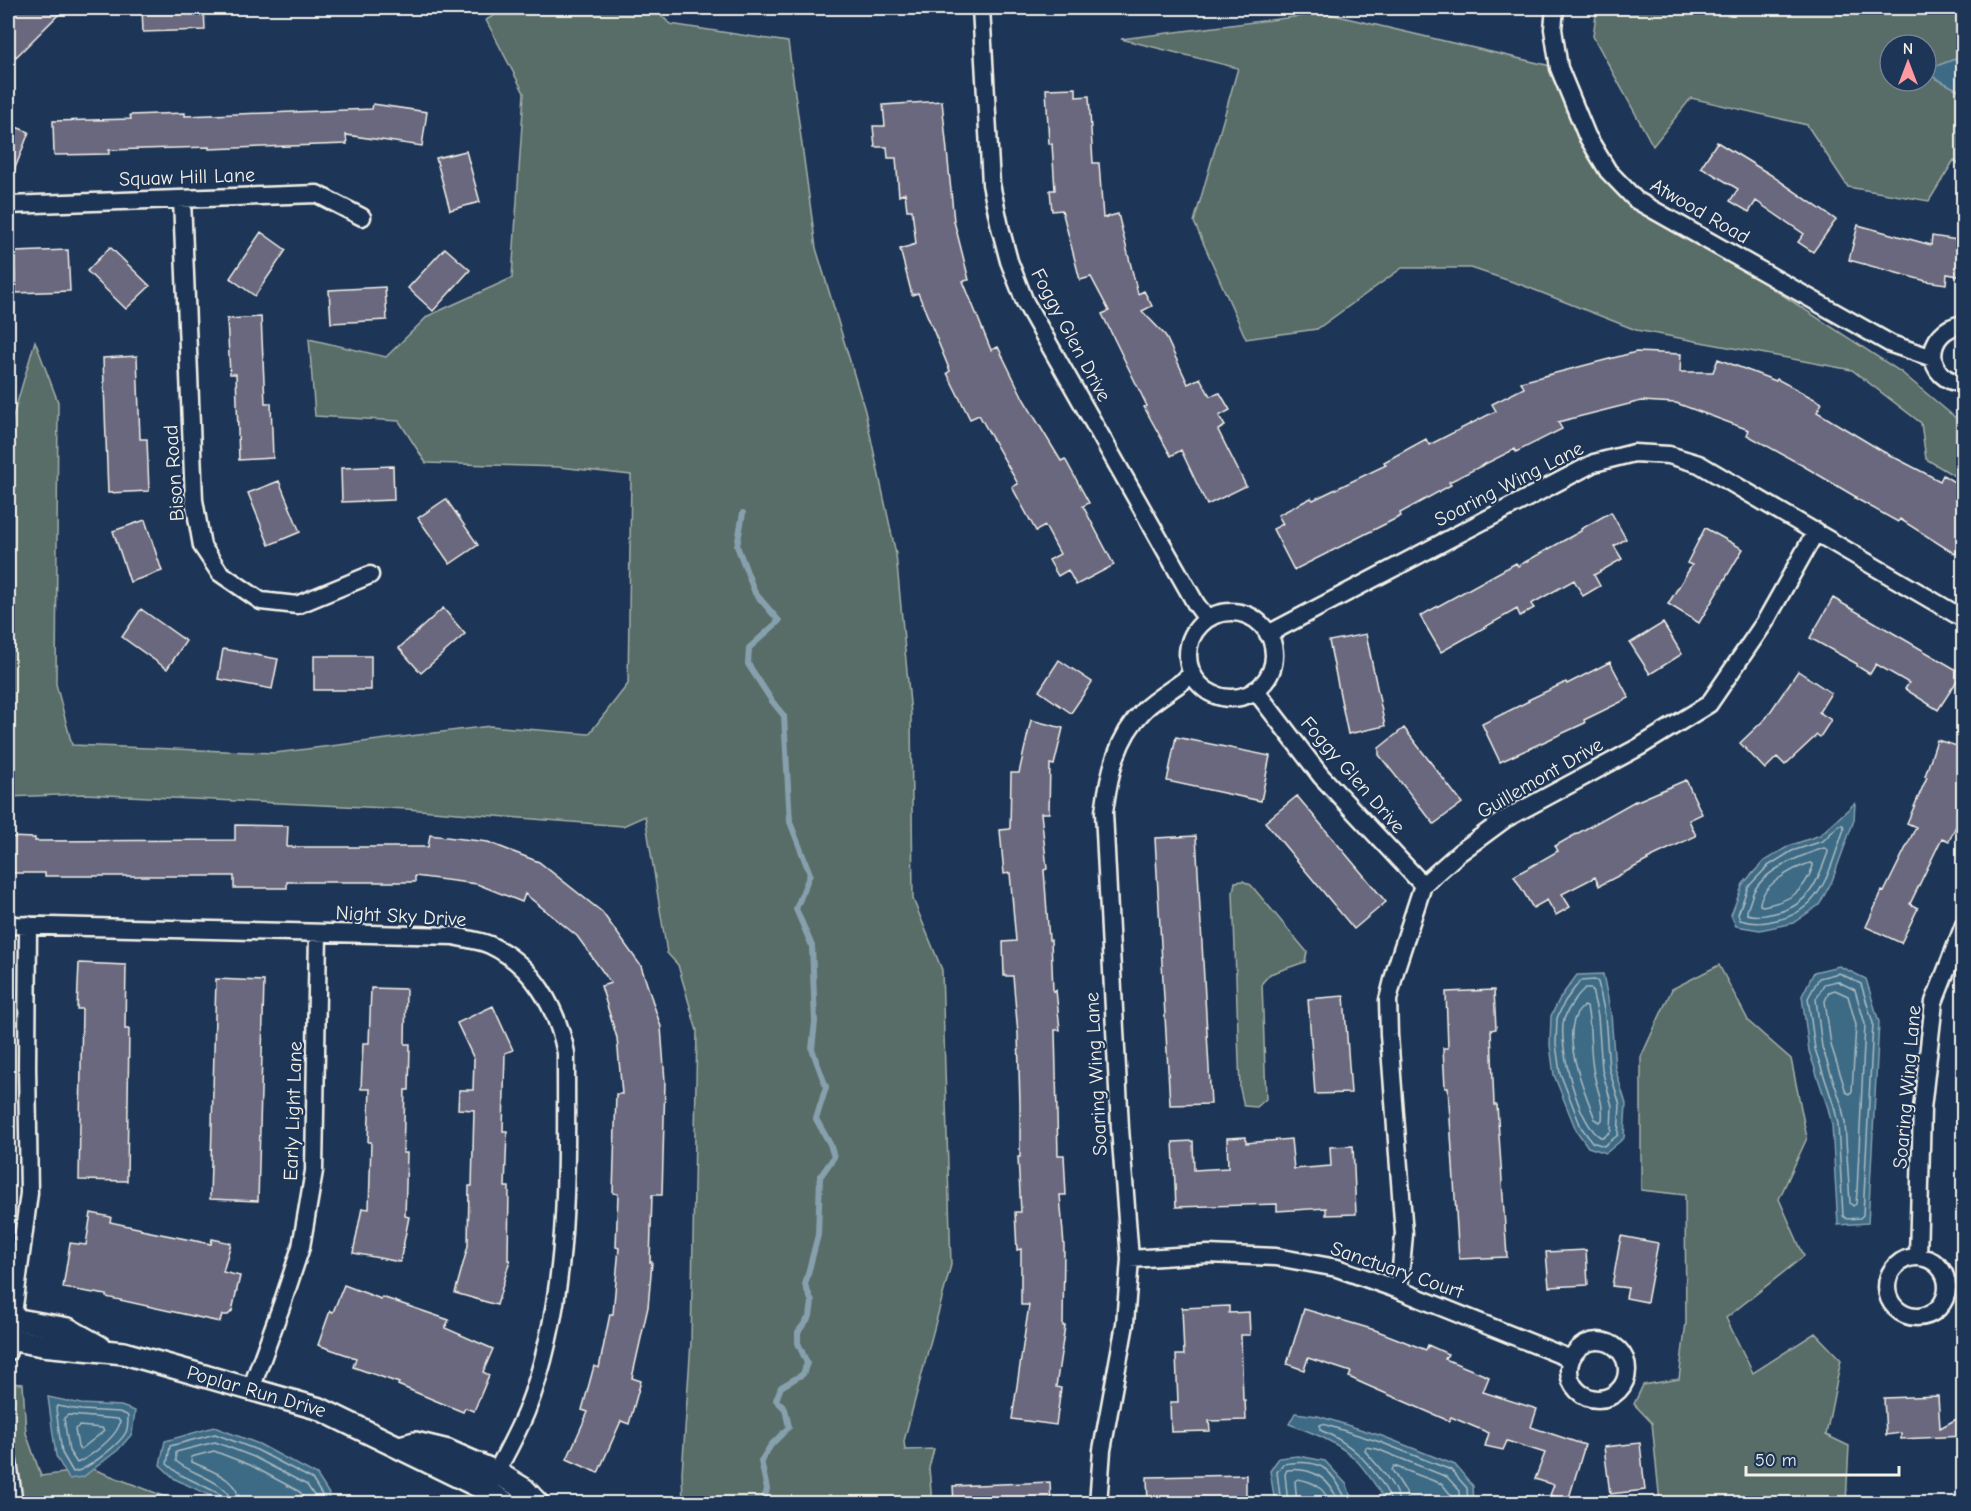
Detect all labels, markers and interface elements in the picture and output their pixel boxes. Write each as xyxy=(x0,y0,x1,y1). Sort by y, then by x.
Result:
north arrow xyxy=(1878,33,1938,93)
text: N xyxy=(1903,40,1913,58)
street label: Squaw Hill Lane xyxy=(119,163,255,191)
street label: Atwood Road xyxy=(1646,173,1754,249)
street label: Foggy Glen Drive xyxy=(1026,265,1116,405)
street label: Bison Road xyxy=(159,424,189,522)
street label: Soaring Wing Lane xyxy=(1431,437,1587,531)
street label: Foggy Glen Drive xyxy=(1296,712,1410,838)
street label: Guillemont Drive xyxy=(1473,733,1607,823)
street label: Night Sky Drive xyxy=(335,901,467,931)
street label: Soaring Wing Lane xyxy=(1080,991,1112,1157)
street label: Soaring Wing Lane xyxy=(1888,1004,1926,1170)
street label: Early Light Lane xyxy=(279,1041,307,1181)
street label: Sanctuary Court xyxy=(1328,1237,1467,1304)
street label: Poplar Run Drive xyxy=(184,1360,331,1422)
scale bar xyxy=(1746,1439,1899,1477)
text: 50 m xyxy=(1755,1450,1797,1471)

